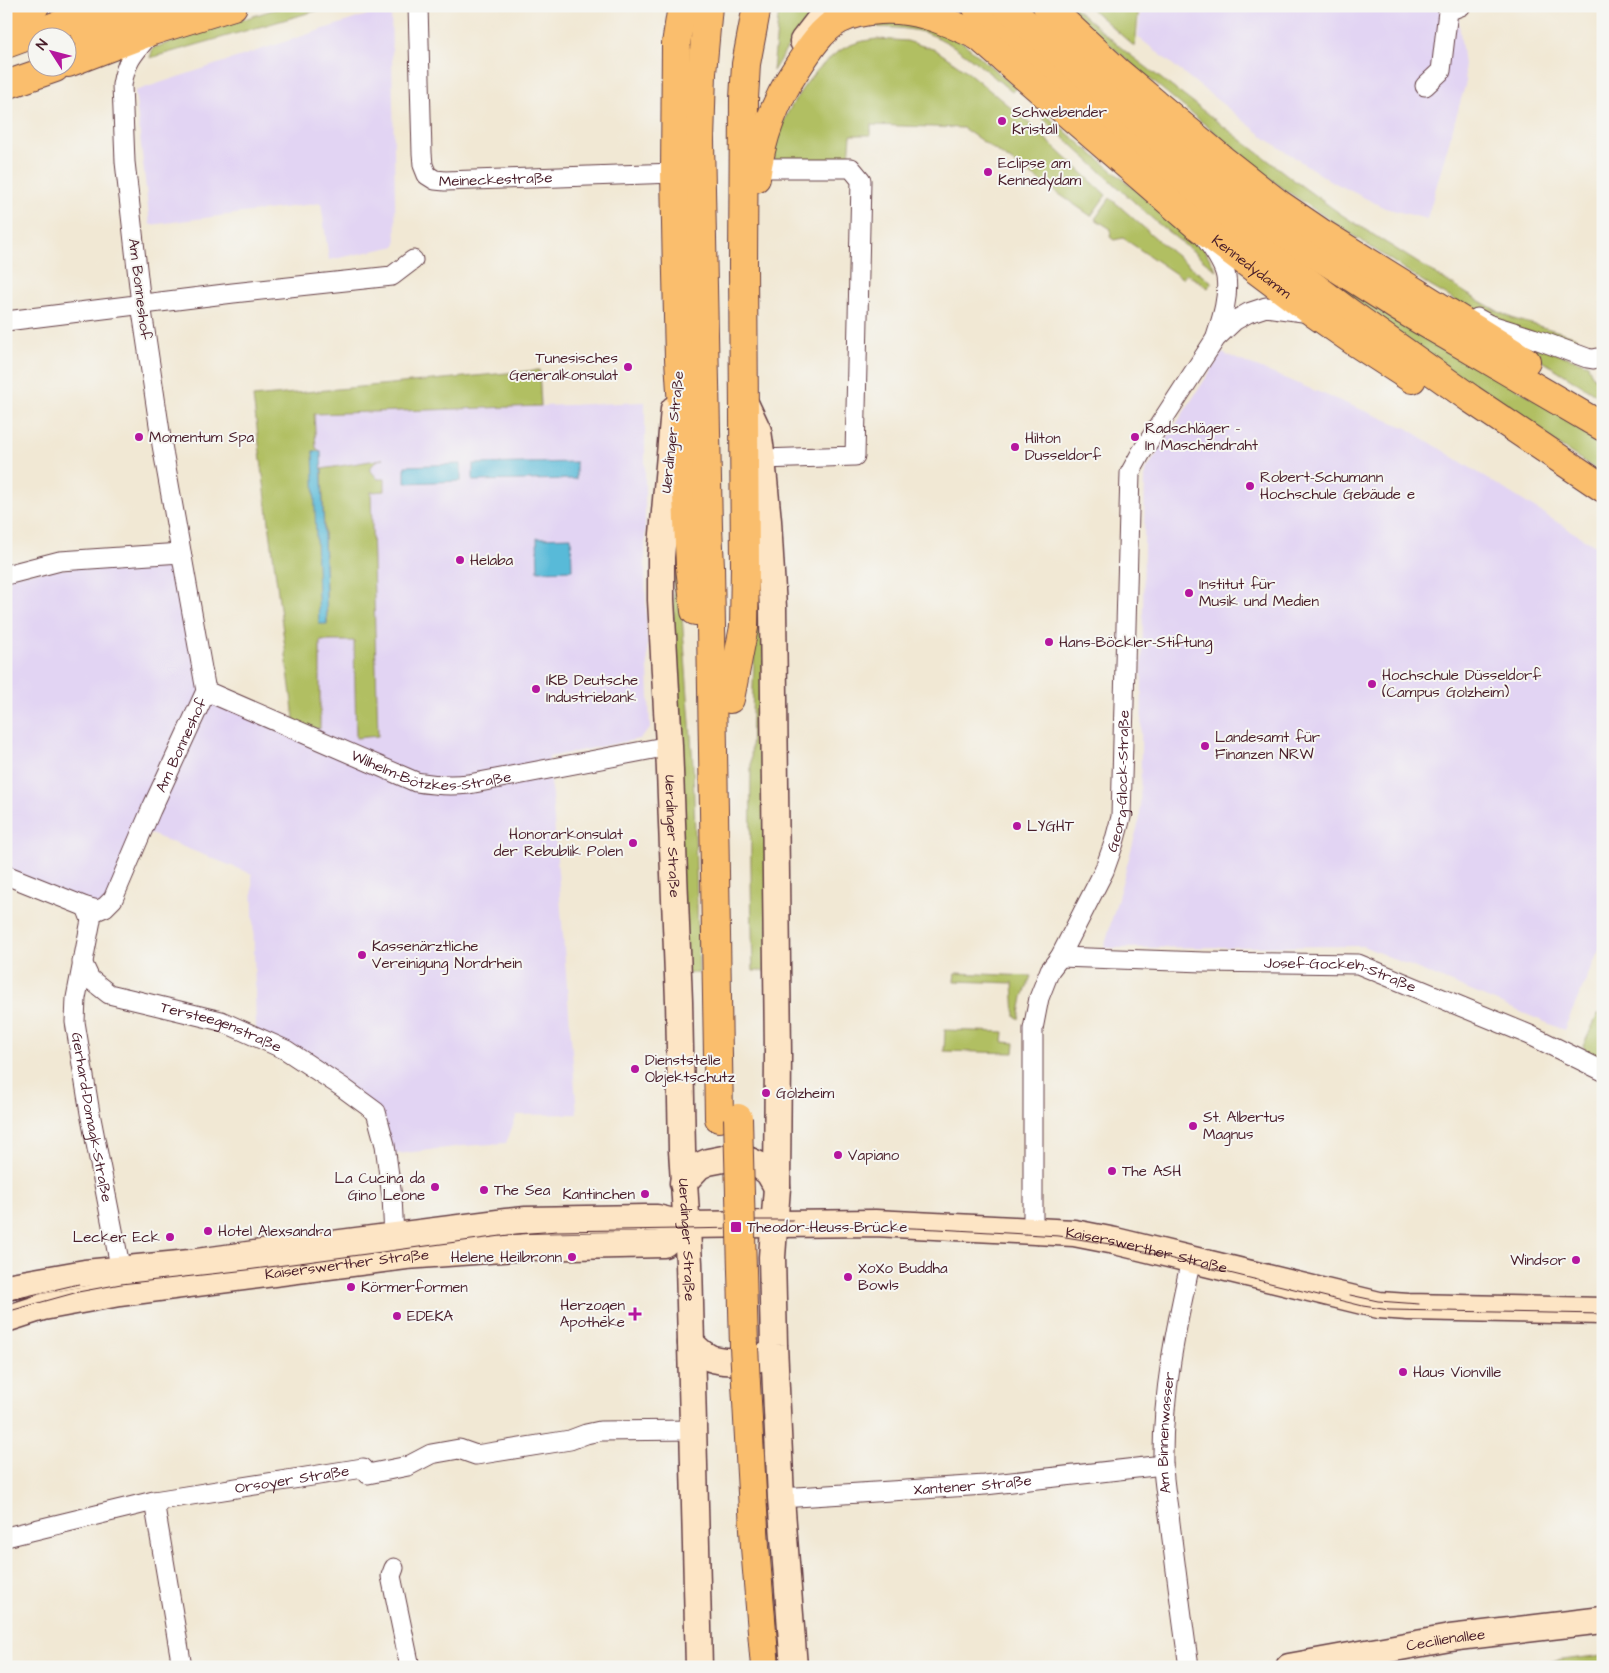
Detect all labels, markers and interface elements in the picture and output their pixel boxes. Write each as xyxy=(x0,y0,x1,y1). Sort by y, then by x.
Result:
north arrow xyxy=(28,28,78,78)
text: N xyxy=(32,35,53,54)
place label: Schwebender Kristall xyxy=(1012,102,1107,140)
marker: Schwebender Kristall xyxy=(996,115,1008,127)
place label: Eclipse am Kennedydam xyxy=(998,153,1082,192)
marker: Eclipse am Kennedydam xyxy=(982,166,994,178)
street label: Meineckestraße xyxy=(438,167,553,192)
street label: Kennedydamm xyxy=(1207,230,1296,304)
street label: Am Bonneshof xyxy=(123,237,156,341)
place label: Tunesisches Generalkonsulat xyxy=(509,348,618,386)
marker: Tunesisches Generalkonsulat xyxy=(622,361,634,373)
street label: Uerdinger Straße xyxy=(656,370,690,494)
place label: Radschläger - In Maschendraht xyxy=(1145,418,1258,456)
place label: Momentum Spa xyxy=(149,427,254,448)
place label: Hilton Dusseldorf xyxy=(1025,428,1101,466)
marker: Momentum Spa xyxy=(133,431,145,443)
marker: Radschläger - In Maschendraht xyxy=(1129,431,1141,443)
marker: Hilton Dusseldorf xyxy=(1009,441,1021,453)
place label: Robert-Schumann Hochschule Gebäude e xyxy=(1260,467,1415,505)
marker: Robert-Schumann Hochschule Gebäude e xyxy=(1244,480,1256,492)
place label: Helaba xyxy=(470,550,514,571)
marker: Helaba xyxy=(454,554,466,566)
place label: Institut für Musik und Medien xyxy=(1199,574,1319,612)
marker: Institut für Musik und Medien xyxy=(1183,587,1195,599)
place label: Hans-Böckler-Stiftung xyxy=(1059,632,1213,654)
marker: Hans-Böckler-Stiftung xyxy=(1043,636,1055,648)
place label: Hochschule Düsseldorf (Campus Golzheim) xyxy=(1382,665,1541,703)
place label: IKB Deutsche Industriebank xyxy=(546,670,638,708)
marker: Hochschule Düsseldorf (Campus Golzheim) xyxy=(1366,678,1378,690)
marker: IKB Deutsche Industriebank xyxy=(530,683,542,695)
street label: Am Bonneshof xyxy=(151,694,213,796)
street label: Georg-Glock-Straße xyxy=(1102,710,1135,855)
place label: Landesamt für Finanzen NRW xyxy=(1215,727,1320,765)
marker: Landesamt für Finanzen NRW xyxy=(1199,740,1211,752)
street label: Wilhelm-Bötzkes-Straße xyxy=(348,745,513,796)
street label: Uerdinger Straße xyxy=(659,774,685,898)
place label: LYGHT xyxy=(1027,816,1075,837)
marker: LYGHT xyxy=(1011,820,1023,832)
place label: Honorarkonsulat der Rebublik Polen xyxy=(494,824,623,862)
marker: Honorarkonsulat der Rebublik Polen xyxy=(627,837,639,849)
place label: Kassenärztliche Vereinigung Nordrhein xyxy=(372,936,522,975)
marker: Kassenärztliche Vereinigung Nordrhein xyxy=(356,949,368,961)
street label: Josef-Gockeln-Straße xyxy=(1264,953,1419,998)
street label: Tersteegenstraße xyxy=(158,997,285,1058)
street label: Gerhard-Domagk-Straße xyxy=(66,1031,117,1204)
place label: Dienststelle Objektschutz xyxy=(645,1050,736,1088)
marker: Dienststelle Objektschutz xyxy=(629,1063,641,1075)
place label: Golzheim xyxy=(776,1083,834,1104)
marker: Golzheim xyxy=(760,1087,772,1099)
place label: St. Albertus Magnus xyxy=(1203,1107,1285,1146)
marker: St. Albertus Magnus xyxy=(1187,1120,1199,1132)
place label: Vapiano xyxy=(848,1145,900,1166)
marker: Vapiano xyxy=(832,1149,844,1161)
place label: The ASH xyxy=(1122,1161,1181,1182)
marker: The ASH xyxy=(1106,1165,1118,1177)
place label: La Cucina da Gino Leone xyxy=(335,1168,425,1206)
street label: Uerdinger Straße xyxy=(673,1178,700,1301)
place label: The Sea xyxy=(494,1180,551,1201)
marker: La Cucina da Gino Leone xyxy=(429,1181,441,1193)
marker: The Sea xyxy=(478,1184,490,1196)
place label: Kantinchen xyxy=(562,1184,635,1205)
marker: Kantinchen xyxy=(639,1188,651,1200)
place label: Theodor-Heuss-Brücke xyxy=(747,1217,907,1238)
marker: Theodor-Heuss-Brücke xyxy=(729,1220,743,1234)
place label: Hotel Alexsandra xyxy=(218,1221,332,1242)
street label: Kaiserswerther Straße xyxy=(1065,1223,1229,1279)
marker: Hotel Alexsandra xyxy=(202,1225,214,1237)
place label: Lecker Eck xyxy=(73,1227,160,1248)
marker: Lecker Eck xyxy=(164,1231,176,1243)
street label: Kaiserswerther Straße xyxy=(264,1244,430,1285)
place label: Helene Heilbronn xyxy=(451,1247,562,1268)
place label: Windsor xyxy=(1510,1250,1566,1271)
marker: Helene Heilbronn xyxy=(566,1251,578,1263)
marker: Windsor xyxy=(1570,1254,1582,1266)
place label: XoXo Buddha Bowls xyxy=(858,1258,948,1296)
marker: XoXo Buddha Bowls xyxy=(842,1271,854,1283)
place label: Körmerformen xyxy=(361,1277,468,1298)
marker: Körmerformen xyxy=(345,1281,357,1293)
place label: Herzogen Apotheke xyxy=(560,1295,626,1333)
place label: EDEKA xyxy=(407,1306,454,1327)
marker: Herzogen Apotheke xyxy=(629,1308,641,1320)
marker: EDEKA xyxy=(391,1310,403,1322)
place label: Haus Vionville xyxy=(1413,1362,1501,1383)
marker: Haus Vionville xyxy=(1397,1366,1409,1378)
street label: Am Binnenwasser xyxy=(1153,1371,1180,1495)
street label: Orsoyer Straße xyxy=(233,1460,351,1499)
street label: Xantener Straße xyxy=(913,1470,1033,1501)
street label: Cecilienallee xyxy=(1405,1624,1486,1657)

